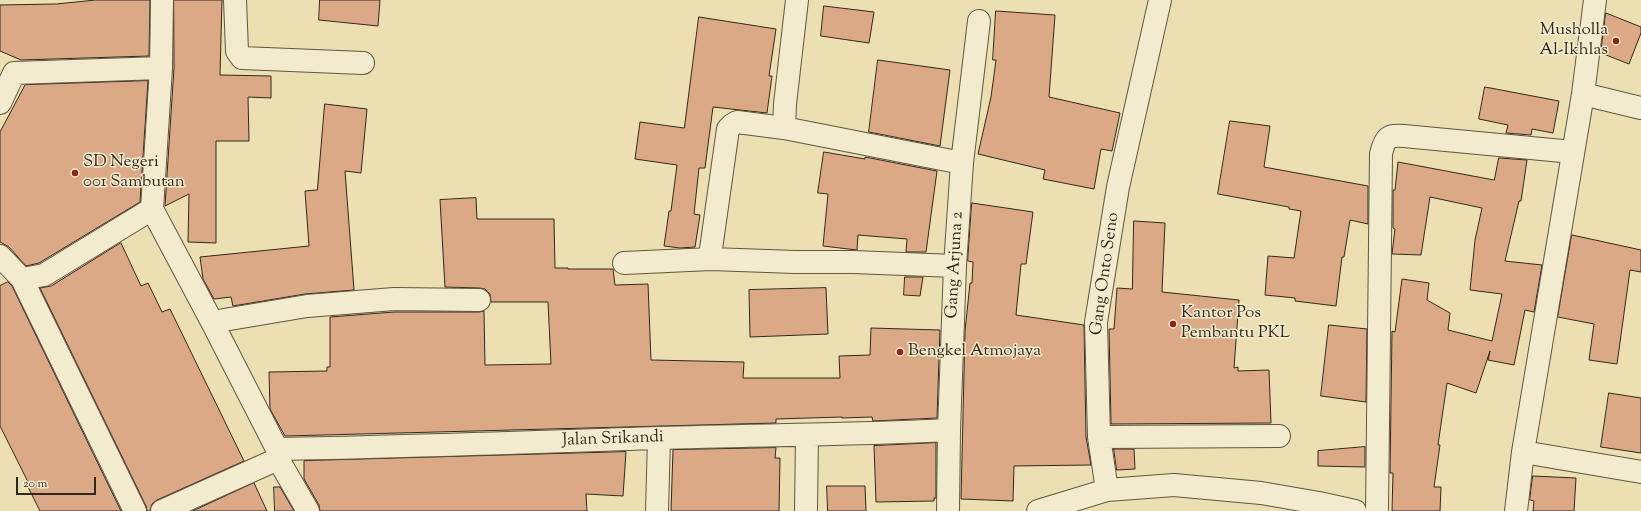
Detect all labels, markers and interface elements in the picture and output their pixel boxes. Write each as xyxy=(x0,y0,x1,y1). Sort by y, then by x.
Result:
place label: Musholla Al-Ikhlas xyxy=(1539,21,1608,61)
marker: Musholla Al-Ikhlas xyxy=(1611,36,1621,46)
place label: SD Negeri 001 Sambutan xyxy=(83,153,185,193)
marker: SD Negeri 001 Sambutan xyxy=(70,168,80,178)
street label: Gang Arjuna 2 xyxy=(943,211,969,319)
street label: Gang Onto Seno xyxy=(1087,211,1125,337)
place label: Kantor Pos Pembantu PKL xyxy=(1181,304,1290,344)
marker: Kantor Pos Pembantu PKL xyxy=(1168,319,1178,329)
place label: Bengkel Atmojaya xyxy=(908,342,1041,362)
marker: Bengkel Atmojaya xyxy=(895,347,905,357)
street label: Jalan Srikandi xyxy=(562,428,664,452)
scale bar xyxy=(18,469,98,495)
text: 20 m xyxy=(23,475,47,493)

